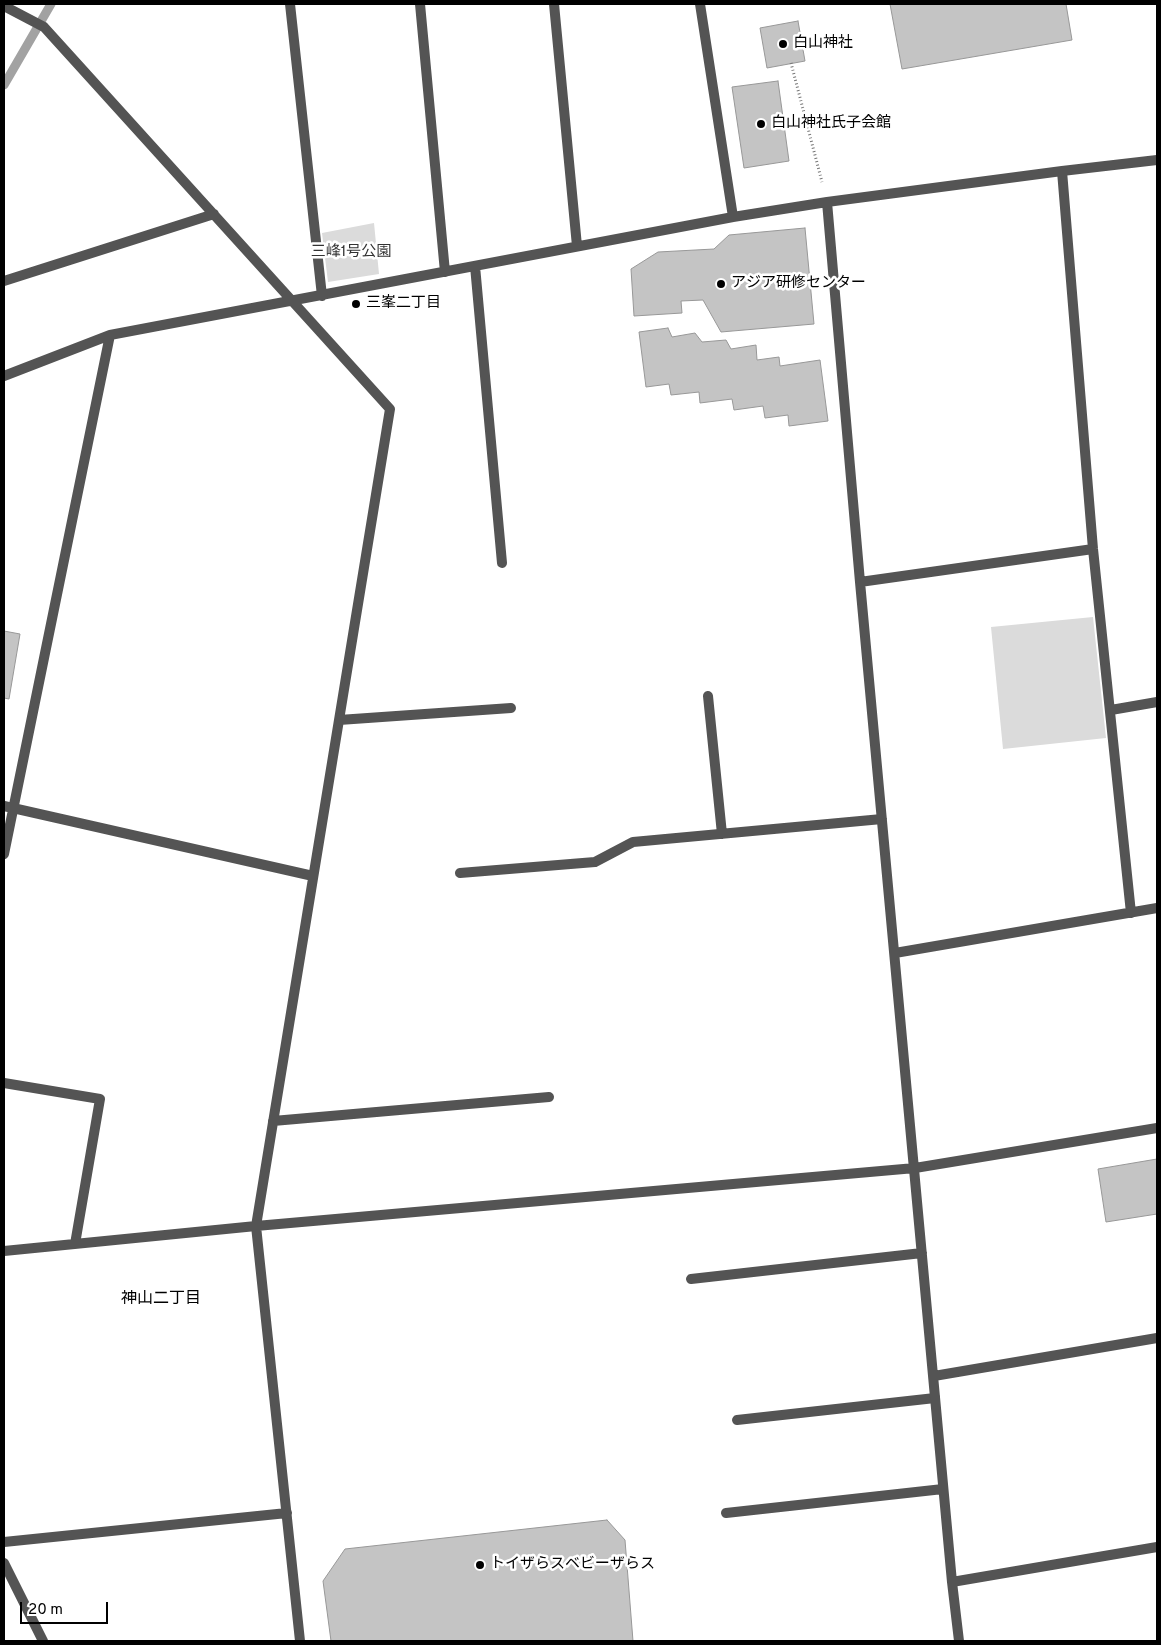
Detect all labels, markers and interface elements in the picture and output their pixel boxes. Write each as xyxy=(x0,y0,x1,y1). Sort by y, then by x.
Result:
place label: 白山神社 xyxy=(793,35,853,53)
marker: 白山神社 xyxy=(777,38,789,50)
place label: 白山神社氏子会館 xyxy=(771,115,891,133)
marker: 白山神社氏子会館 xyxy=(755,118,767,130)
park label: 三峰1号公園 xyxy=(311,244,391,262)
place label: アジア研修センター xyxy=(731,275,866,293)
marker: アジア研修センター xyxy=(715,278,727,290)
place label: 三峯二丁目 xyxy=(366,295,441,313)
marker: 三峯二丁目 xyxy=(350,298,362,310)
district label: 神山二丁目 xyxy=(121,1290,201,1310)
place label: トイザらスベビーザらス xyxy=(490,1556,655,1574)
marker: トイザらスベビーザらス xyxy=(474,1559,486,1571)
scale bar xyxy=(22,1592,110,1624)
text: 20 m xyxy=(28,1601,63,1620)

